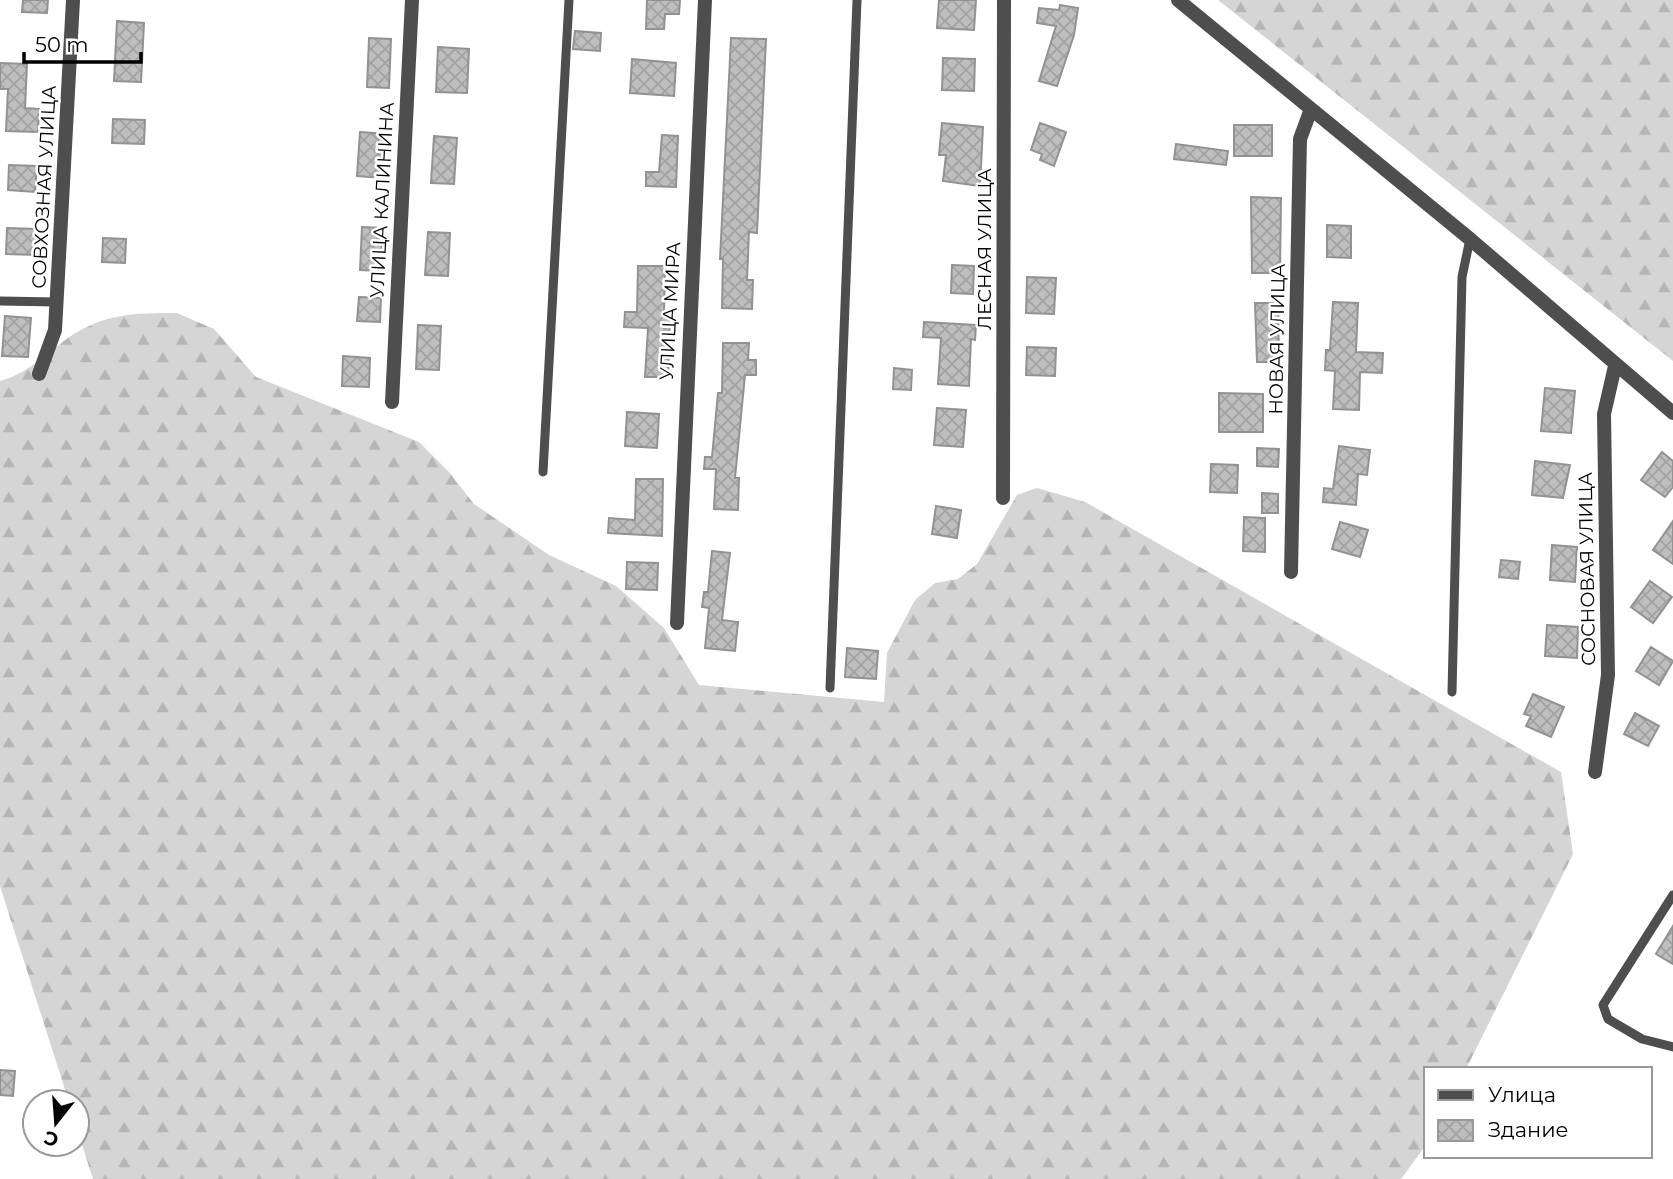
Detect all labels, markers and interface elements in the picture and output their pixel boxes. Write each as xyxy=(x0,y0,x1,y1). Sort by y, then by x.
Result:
scale bar xyxy=(24,21,142,65)
text: 50 m xyxy=(35,32,89,57)
street label: СОВХОЗНАЯ УЛИЦА xyxy=(27,85,61,289)
street label: УЛИЦА КАЛИНИНА xyxy=(365,101,399,299)
street label: ЛЕСНАЯ УЛИЦА xyxy=(973,168,996,330)
street label: УЛИЦА МИРА xyxy=(655,241,685,381)
street label: НОВАЯ УЛИЦА xyxy=(1264,263,1290,415)
street label: СОСНОВАЯ УЛИЦА xyxy=(1574,472,1600,666)
legend xyxy=(1424,1067,1652,1158)
text: Улица xyxy=(1488,1082,1556,1107)
north arrow xyxy=(21,1088,91,1158)
text: Здание xyxy=(1488,1117,1569,1142)
text: С xyxy=(41,1126,61,1152)

